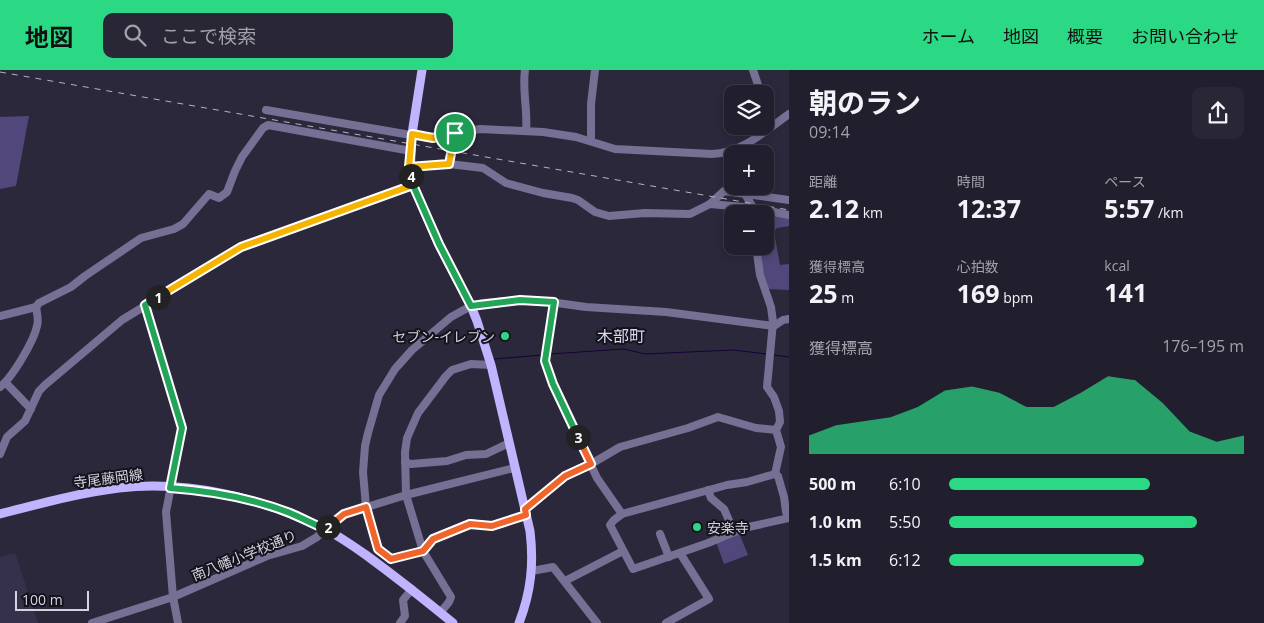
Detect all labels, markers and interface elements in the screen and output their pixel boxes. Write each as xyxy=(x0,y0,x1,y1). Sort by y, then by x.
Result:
search box xyxy=(103,13,453,58)
text: 地図 xyxy=(25,20,73,53)
icon: search xyxy=(121,21,149,49)
text: ここで検索 xyxy=(161,23,256,49)
text: ホーム xyxy=(922,24,975,48)
text: 地図 xyxy=(1003,24,1039,48)
text: 概要 xyxy=(1067,24,1103,48)
text: お問い合わせ xyxy=(1131,24,1239,48)
text: 朝のラン xyxy=(809,83,921,121)
map controls xyxy=(724,85,774,255)
button: layers xyxy=(724,85,774,135)
button: share xyxy=(1192,87,1244,139)
pin xyxy=(434,112,476,154)
icon: arrive xyxy=(441,119,469,147)
text: 09:14 xyxy=(809,121,850,143)
button: + xyxy=(724,145,774,195)
pin: 4 xyxy=(398,164,424,188)
text: 4 xyxy=(407,167,416,186)
text: 距離 xyxy=(809,172,837,191)
text: 時間 xyxy=(957,172,985,191)
text: ペース xyxy=(1104,172,1146,191)
text: 2.12 xyxy=(809,191,859,225)
text: 12:37 xyxy=(957,191,1021,225)
text: 5:57 xyxy=(1104,191,1154,225)
text: km xyxy=(859,203,883,222)
text: /km xyxy=(1154,203,1183,222)
button: − xyxy=(724,205,774,255)
text: kcal xyxy=(1104,256,1130,275)
text: 獲得標高 xyxy=(809,257,865,276)
text: 心拍数 xyxy=(957,257,999,276)
text: 141 xyxy=(1104,275,1147,309)
text: 25 xyxy=(809,276,838,310)
text: 169 xyxy=(957,276,1000,310)
pin: 1 xyxy=(146,284,170,310)
text: 1 xyxy=(154,288,163,307)
text: m xyxy=(838,288,854,307)
text: bpm xyxy=(1000,288,1033,307)
district label: 木部町 xyxy=(597,325,645,347)
place label: セブン-イレブン xyxy=(392,327,495,346)
marker: セブン-イレブン xyxy=(499,330,511,342)
text: 176–195 m xyxy=(1162,335,1244,357)
text: 獲得標高 xyxy=(809,337,873,359)
pin: 3 xyxy=(566,424,590,450)
text: 3 xyxy=(574,428,583,447)
street label: 寺尾藤岡線 xyxy=(72,464,144,492)
text: 500 m xyxy=(809,473,856,495)
text: 6:10 xyxy=(889,473,921,495)
text: 1.0 km xyxy=(809,511,862,533)
text: 5:50 xyxy=(889,511,921,533)
pin: 2 xyxy=(316,514,340,540)
text: 2 xyxy=(324,518,333,537)
place label: 安楽寺 xyxy=(707,518,749,537)
marker: 安楽寺 xyxy=(691,521,703,533)
street label: 南八幡小学校通り xyxy=(189,525,299,585)
text: 1.5 km xyxy=(809,549,862,571)
text: 6:12 xyxy=(889,549,921,571)
scale bar xyxy=(15,588,89,611)
text: 100 m xyxy=(22,590,63,609)

